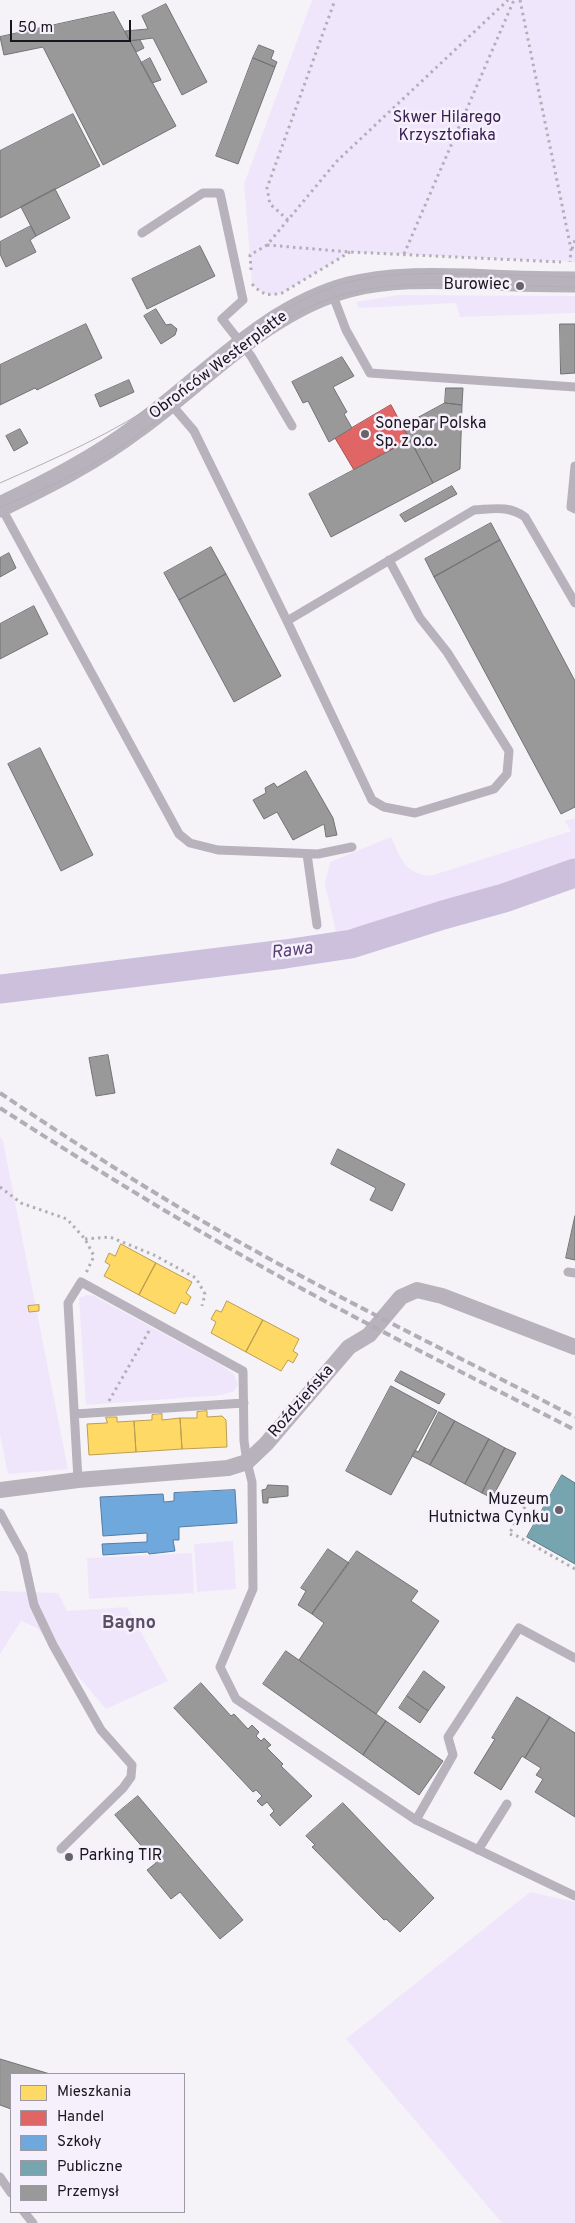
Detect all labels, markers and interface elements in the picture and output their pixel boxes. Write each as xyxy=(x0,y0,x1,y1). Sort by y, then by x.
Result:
scale bar xyxy=(12,10,134,42)
text: 50 m xyxy=(18,19,53,38)
park label: Skwer Hilarego Krzysztofiaka xyxy=(393,109,501,147)
place label: Burowiec xyxy=(443,276,510,296)
marker: Burowiec xyxy=(514,280,526,292)
street label: Obrońców Westerplatte xyxy=(146,308,292,424)
place label: Sonepar Polska Sp. z o.o. xyxy=(375,415,486,453)
marker: Sonepar Polska Sp. z o.o. xyxy=(359,428,371,440)
water label: Rawa xyxy=(270,939,314,965)
street label: Roździeńska xyxy=(265,1362,339,1442)
place label: Muzeum Hutnictwa Cynku xyxy=(428,1491,549,1529)
marker: Muzeum Hutnictwa Cynku xyxy=(553,1504,565,1516)
district label: Bagno xyxy=(102,1613,156,1635)
place label: Parking TIR xyxy=(79,1847,162,1867)
marker: Parking TIR xyxy=(63,1851,75,1863)
legend xyxy=(10,2073,185,2213)
text: Mieszkania xyxy=(57,2083,131,2102)
text: Handel xyxy=(57,2108,104,2127)
text: Szkoły xyxy=(57,2133,101,2152)
text: Publiczne xyxy=(57,2158,123,2177)
text: Przemysł xyxy=(57,2183,119,2202)

